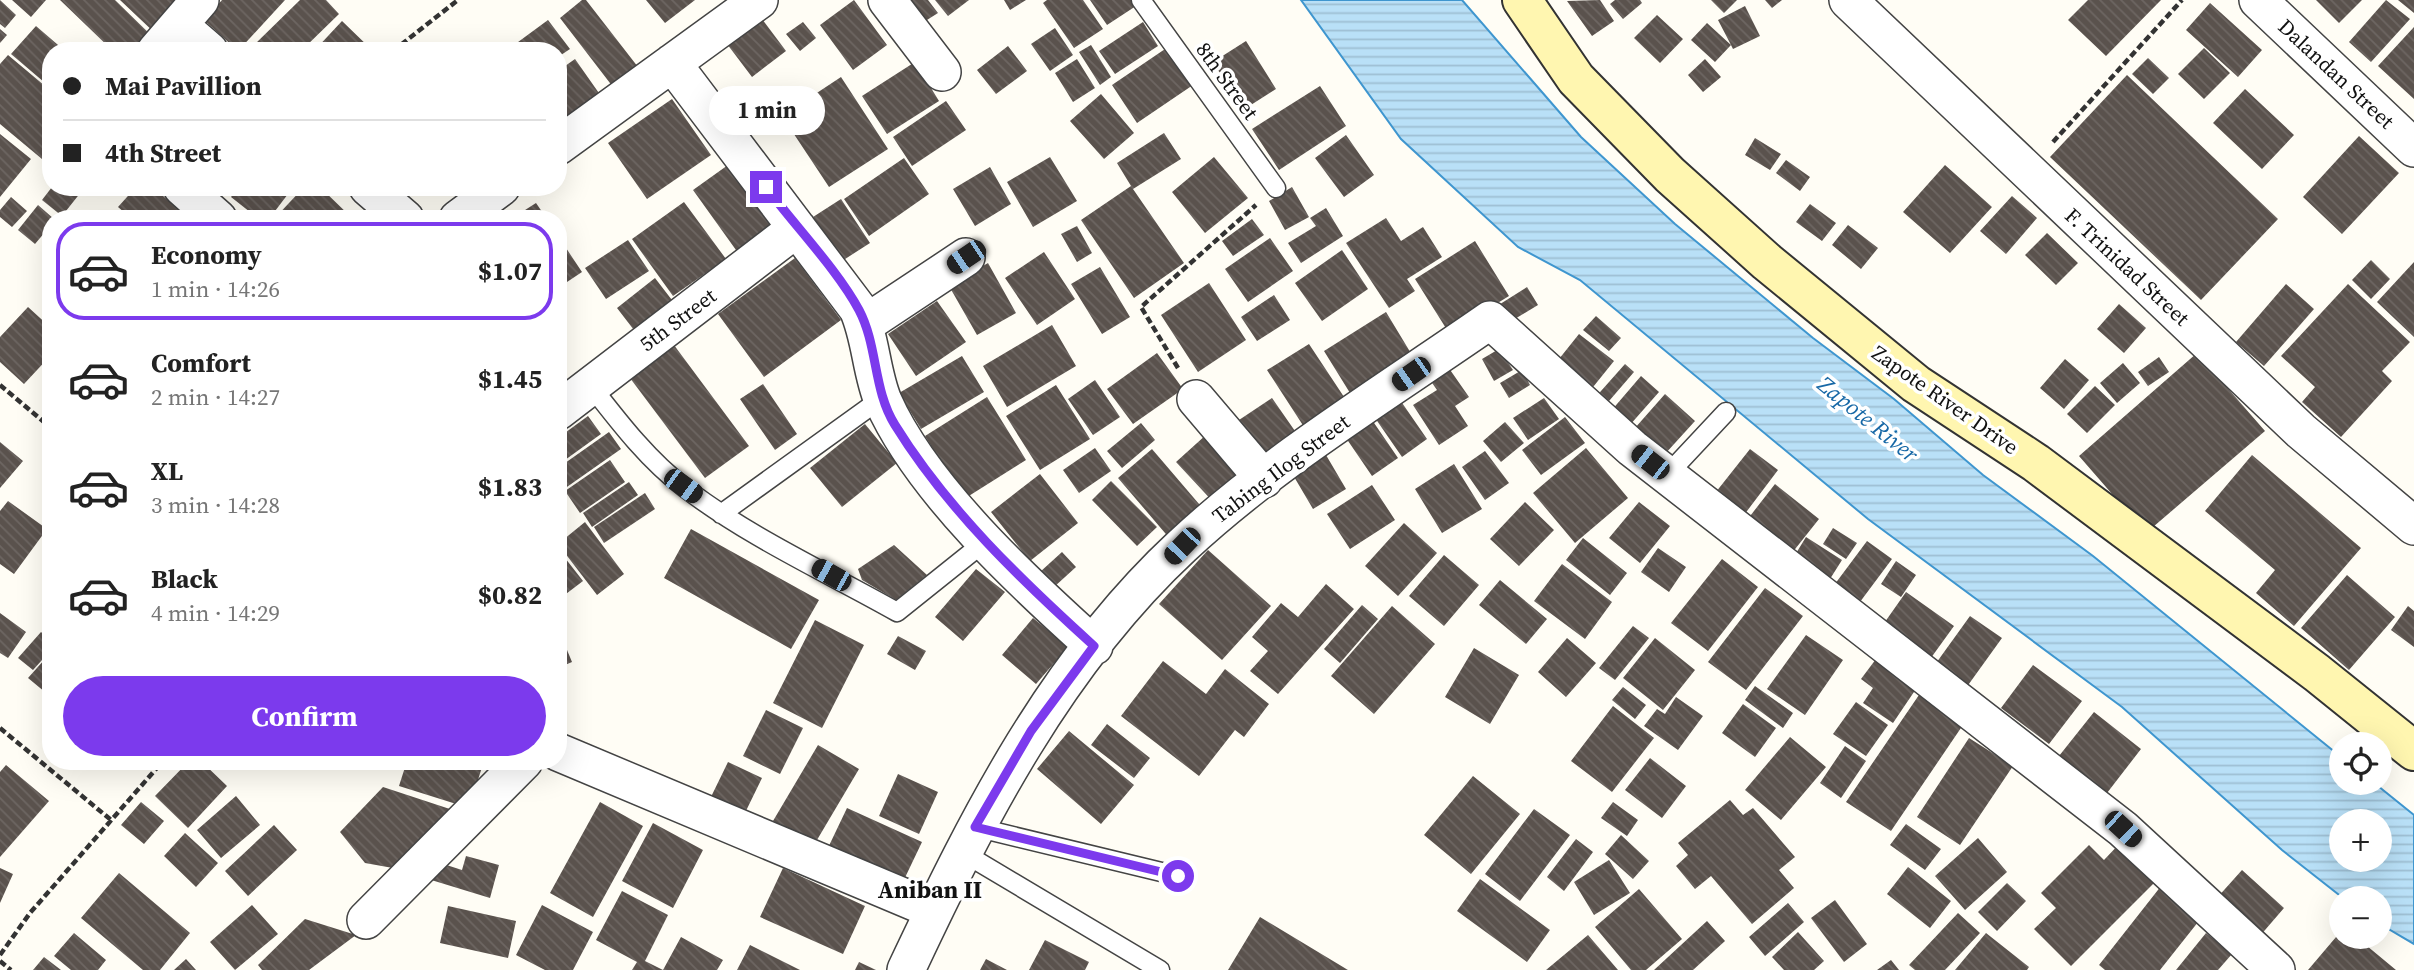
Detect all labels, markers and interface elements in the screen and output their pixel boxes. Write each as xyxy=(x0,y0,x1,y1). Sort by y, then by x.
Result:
street label: Dalandan Street xyxy=(2272,12,2401,135)
street label: 8th Street xyxy=(1189,36,1265,125)
text: Mai Pavillion xyxy=(105,68,262,104)
callout: 1 min xyxy=(708,86,824,134)
text: 1 min xyxy=(737,94,797,126)
text: 4th Street xyxy=(105,135,221,171)
route end xyxy=(750,171,782,203)
street label: F. Trinidad Street xyxy=(2059,201,2196,332)
text: Economy xyxy=(151,237,262,273)
car xyxy=(943,237,990,277)
icon: car xyxy=(67,240,130,303)
text: $1.07 xyxy=(478,253,542,289)
text: 1 min · 14:26 xyxy=(151,273,280,305)
street label: 5th Street xyxy=(633,281,722,358)
street label: Zapote River Drive xyxy=(1867,340,2023,460)
text: Comfort xyxy=(151,345,251,381)
icon: car xyxy=(67,348,130,411)
car xyxy=(1388,353,1435,395)
text: $1.45 xyxy=(478,361,542,397)
water label: Zapote River xyxy=(1812,370,1924,468)
text: 2 min · 14:27 xyxy=(151,381,280,413)
street label: Tabing Ilog Street xyxy=(1206,407,1355,530)
car xyxy=(1627,441,1674,483)
text: XL xyxy=(151,453,183,489)
icon: car xyxy=(67,456,130,519)
car xyxy=(660,465,707,507)
text: $1.83 xyxy=(478,469,542,505)
text: 3 min · 14:28 xyxy=(151,489,280,521)
car xyxy=(1160,524,1205,568)
car xyxy=(808,556,855,594)
text: Black xyxy=(151,561,218,597)
icon: car xyxy=(67,564,130,627)
text: $0.82 xyxy=(478,577,542,613)
text: 4 min · 14:29 xyxy=(151,597,280,629)
button: Confirm xyxy=(63,676,546,756)
map controls xyxy=(2329,732,2392,949)
button: locate xyxy=(2329,732,2392,795)
car xyxy=(2101,807,2146,851)
button: + xyxy=(2329,809,2392,872)
route start xyxy=(1162,860,1194,892)
district label: Aniban II xyxy=(878,873,982,906)
button: − xyxy=(2329,886,2392,949)

